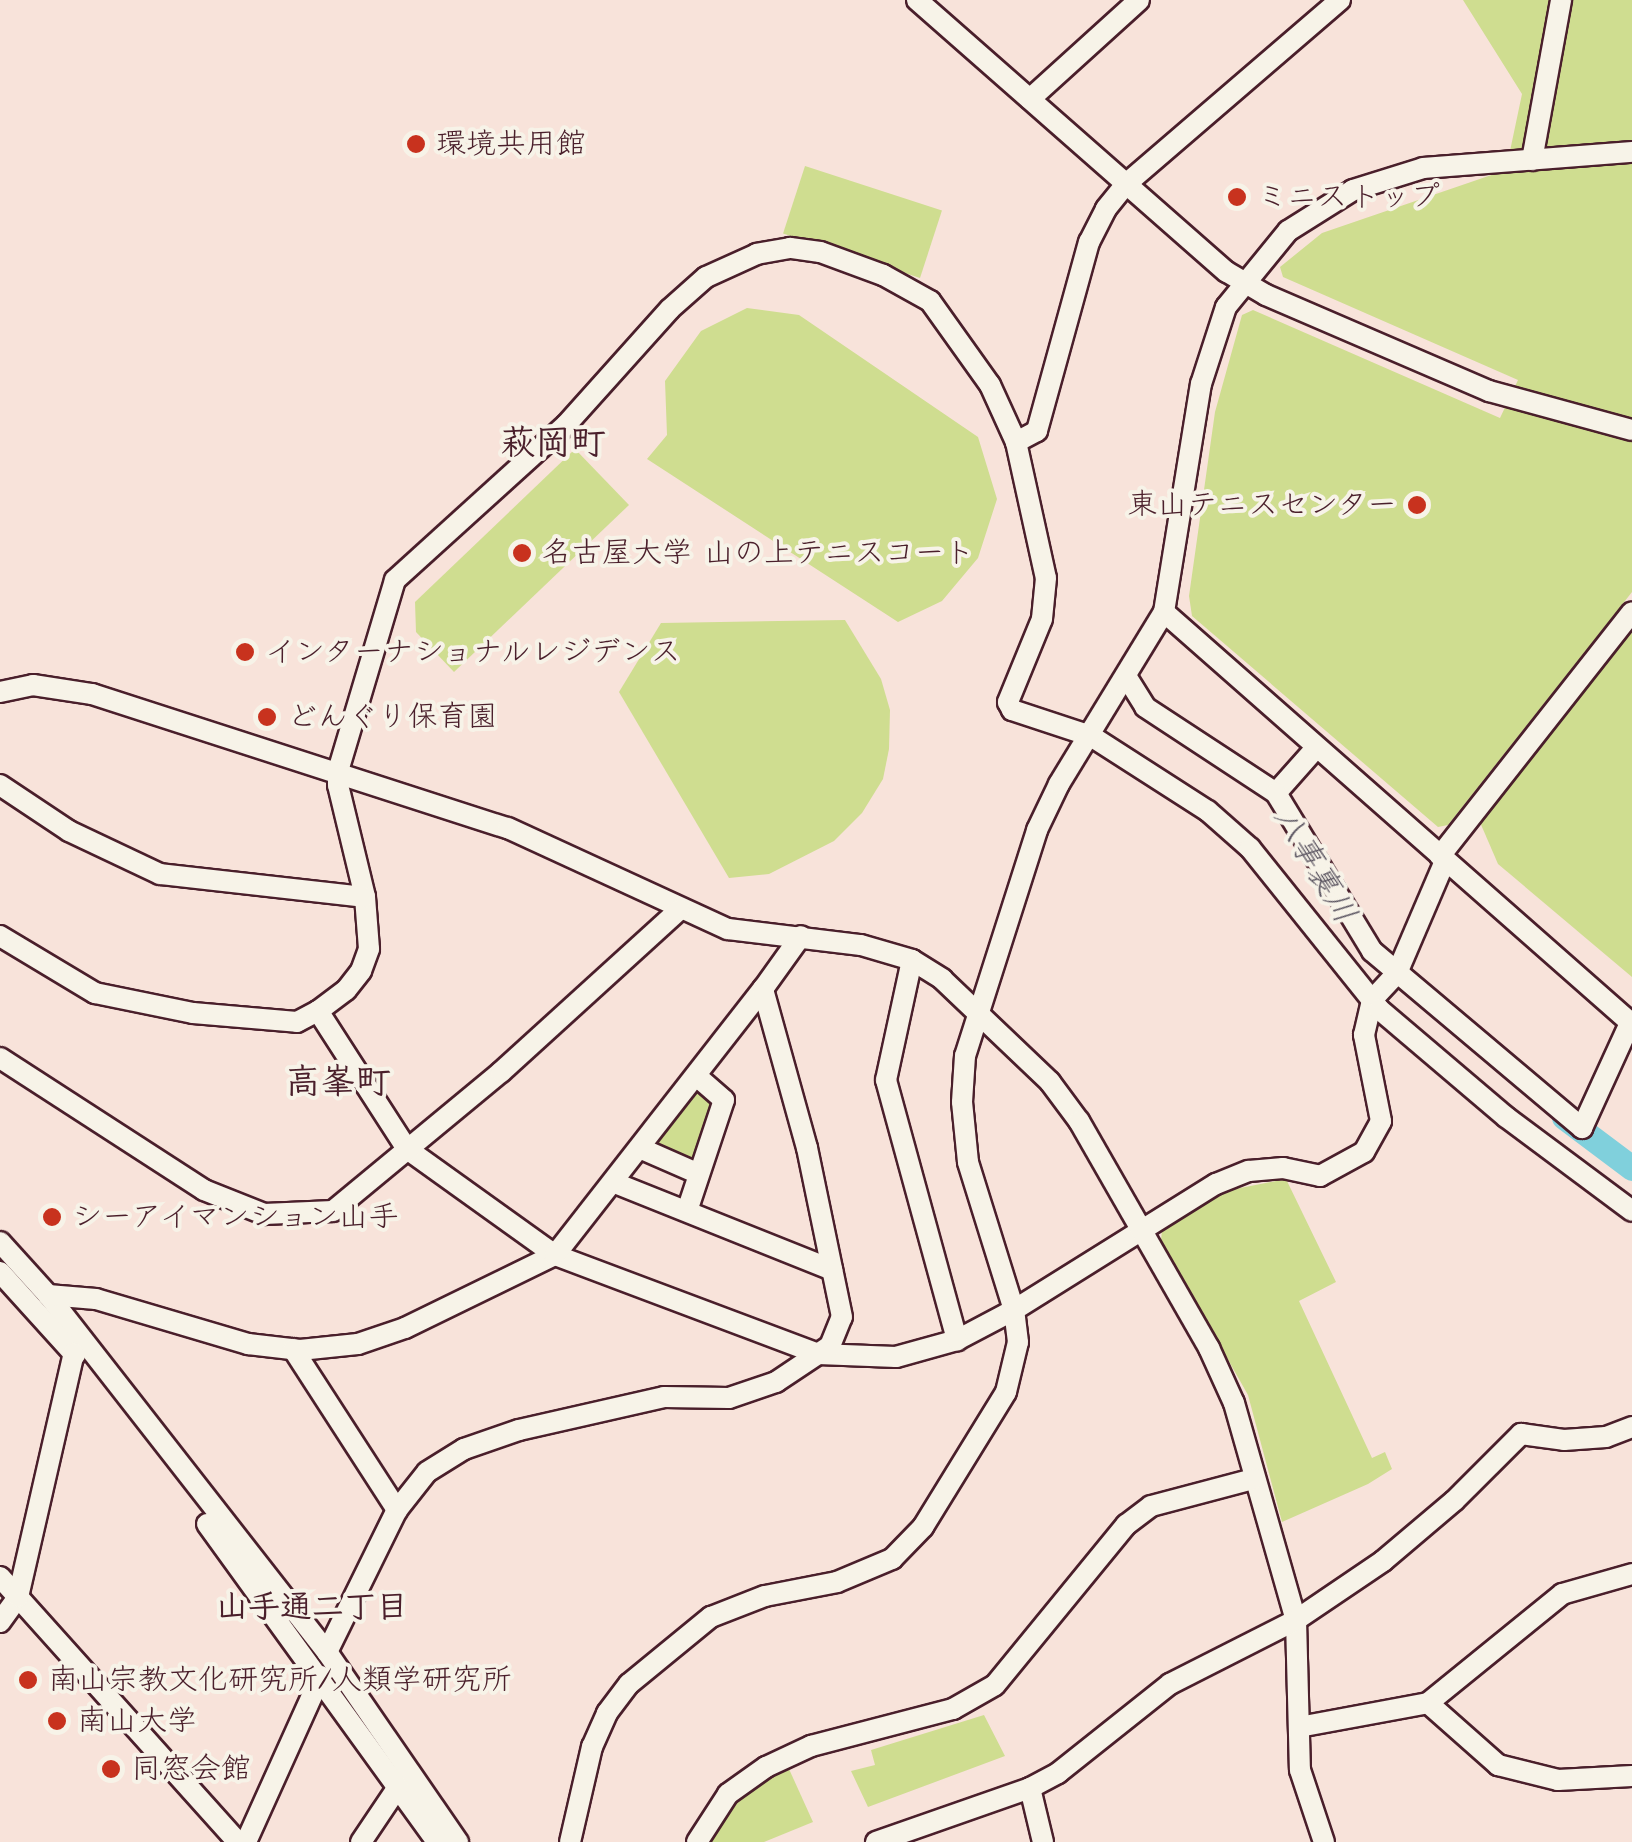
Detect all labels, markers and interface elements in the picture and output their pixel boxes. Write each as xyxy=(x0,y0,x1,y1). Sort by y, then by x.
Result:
place label: 環境共用館 xyxy=(436,126,586,162)
marker: 環境共用館 xyxy=(405,133,427,155)
place label: ミニストップ xyxy=(1257,179,1437,215)
marker: ミニストップ xyxy=(1226,186,1248,208)
district label: 萩岡町 xyxy=(501,423,605,465)
place label: 東山テニスセンター xyxy=(1127,487,1397,523)
marker: 東山テニスセンター xyxy=(1406,494,1428,516)
place label: 名古屋大学 山の上テニスコート xyxy=(542,535,974,571)
marker: 名古屋大学 山の上テニスコート xyxy=(511,542,533,564)
place label: インターナショナルレジデンス xyxy=(265,634,685,670)
marker: インターナショナルレジデンス xyxy=(234,641,256,663)
place label: どんぐり保育園 xyxy=(287,699,497,735)
marker: どんぐり保育園 xyxy=(256,706,278,728)
water label: 八事裏川 xyxy=(1265,801,1363,931)
district label: 高峯町 xyxy=(286,1062,390,1104)
place label: シーアイマンション山手 xyxy=(72,1199,402,1235)
marker: シーアイマンション山手 xyxy=(41,1206,63,1228)
district label: 山手通二丁目 xyxy=(216,1589,408,1627)
place label: 南山宗教文化研究所/人類学研究所 xyxy=(48,1662,512,1698)
marker: 南山宗教文化研究所/人類学研究所 xyxy=(17,1669,39,1691)
place label: 南山大学 xyxy=(77,1703,197,1739)
marker: 南山大学 xyxy=(46,1710,68,1732)
place label: 同窓会館 xyxy=(131,1751,251,1787)
marker: 同窓会館 xyxy=(100,1758,122,1780)

